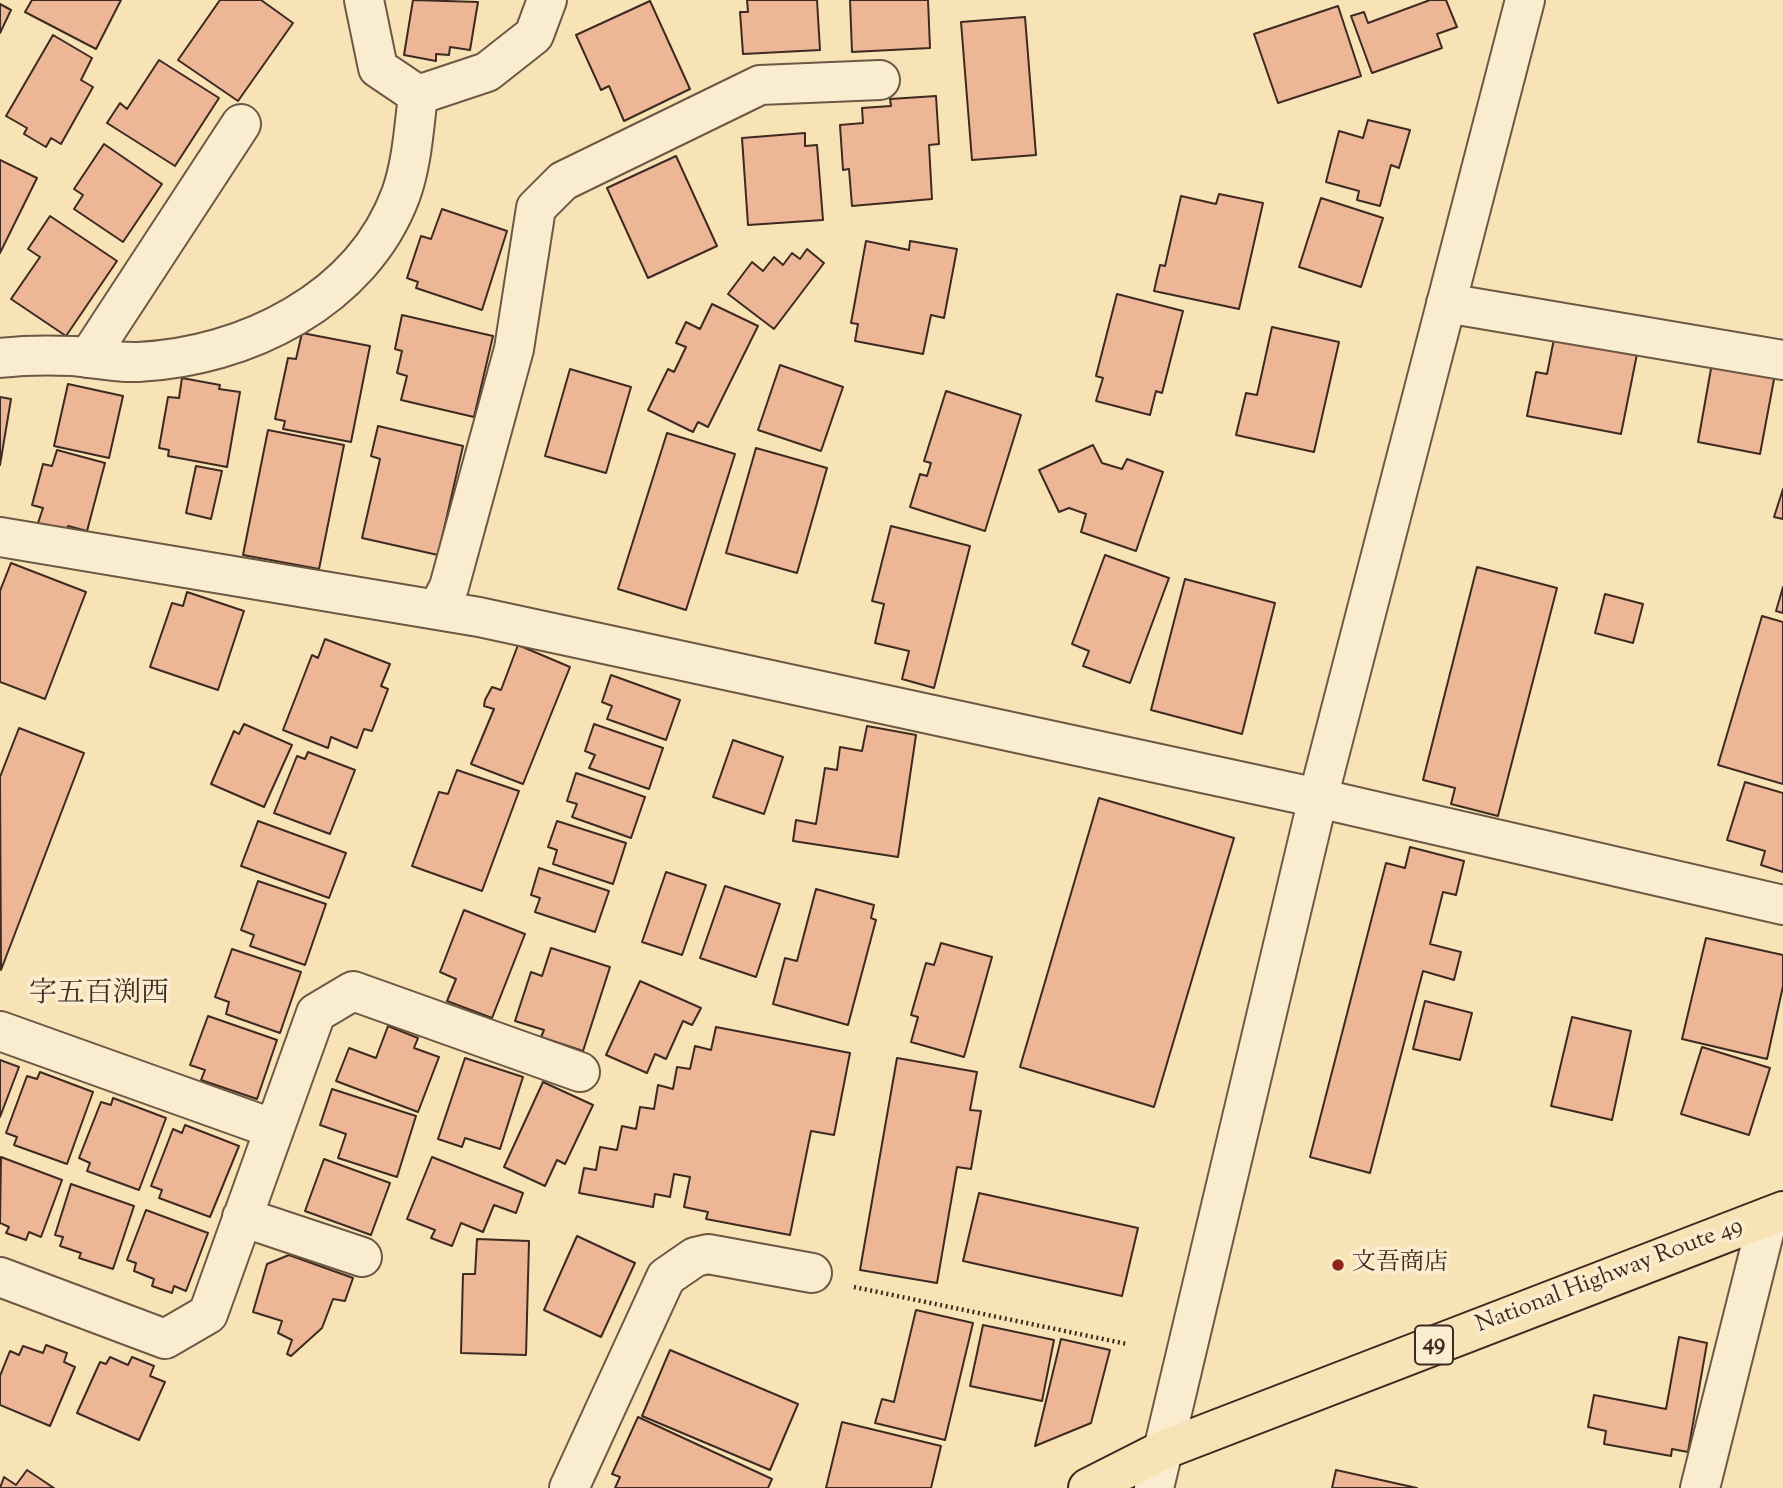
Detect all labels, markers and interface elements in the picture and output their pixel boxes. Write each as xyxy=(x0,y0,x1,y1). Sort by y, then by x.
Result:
district label: 字五百渕西 xyxy=(29,979,169,1013)
street label: National Highway Route 49 xyxy=(1473,1213,1747,1341)
place label: 文吾商店 xyxy=(1352,1251,1448,1279)
marker: 文吾商店 xyxy=(1330,1257,1346,1273)
road number: 49 xyxy=(1415,1326,1453,1364)

